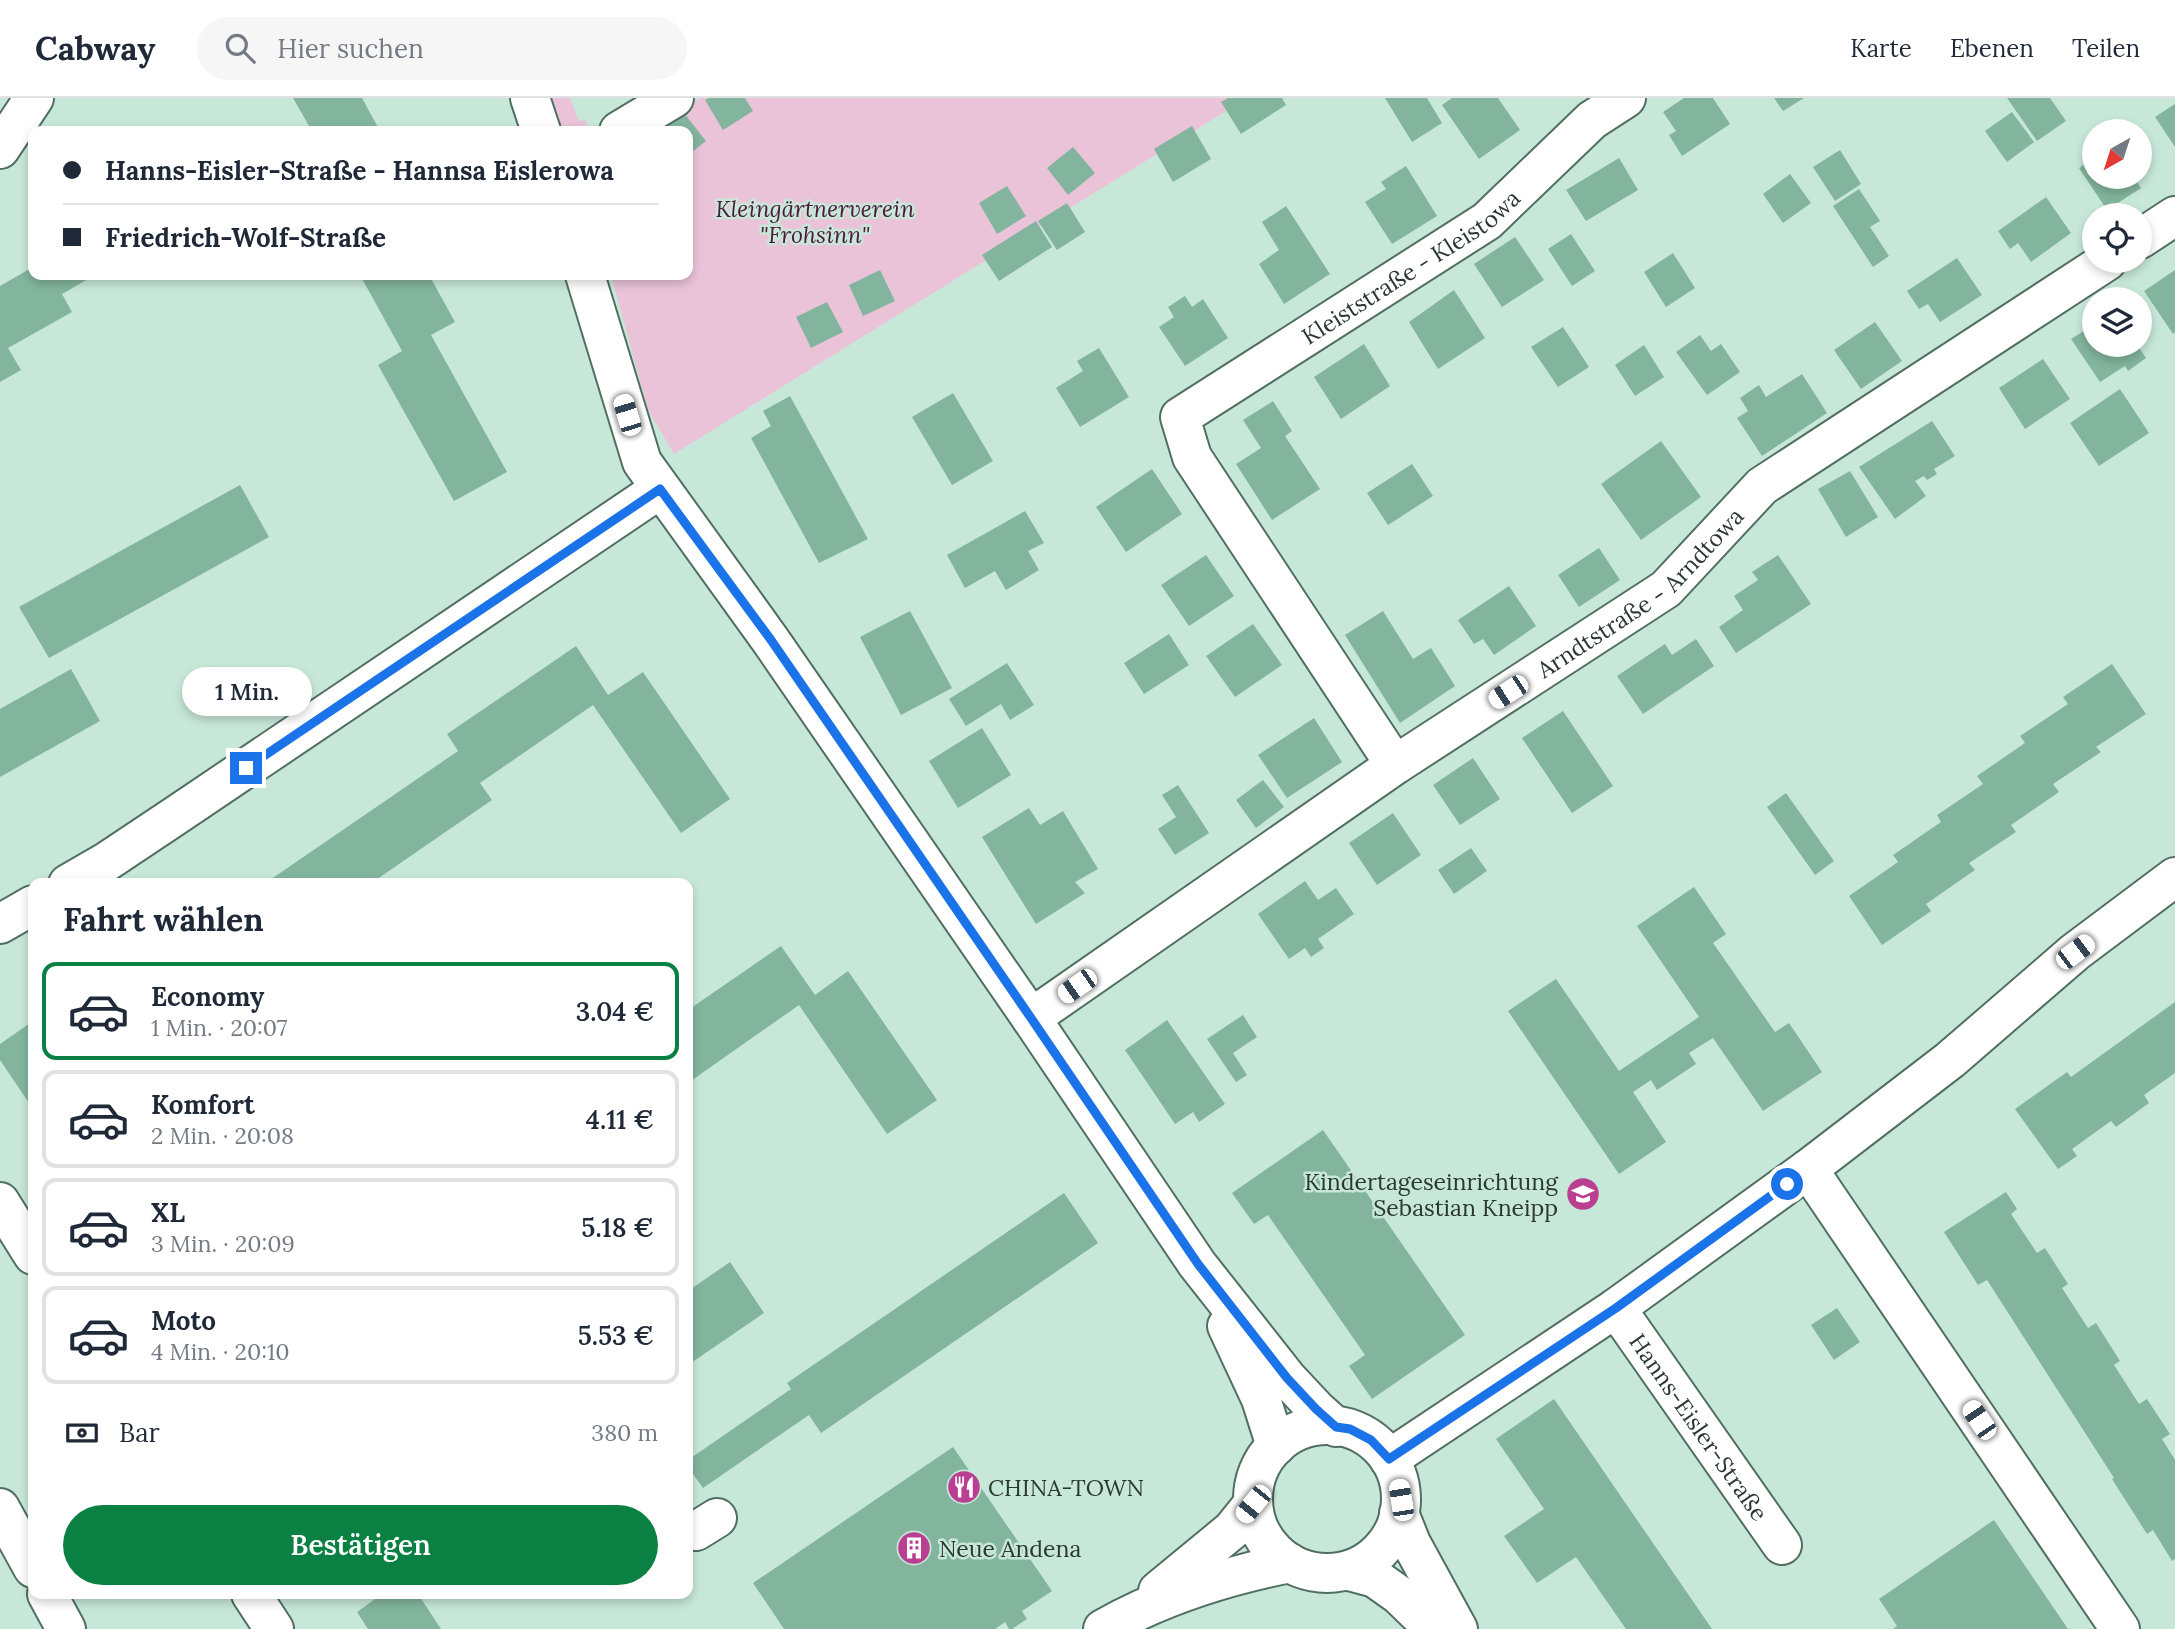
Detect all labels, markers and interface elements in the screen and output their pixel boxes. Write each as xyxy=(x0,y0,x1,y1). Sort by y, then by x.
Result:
search box xyxy=(197,17,687,80)
text: Cabway xyxy=(35,27,155,69)
icon: search xyxy=(221,29,259,67)
text: Hier suchen xyxy=(277,32,424,65)
text: Karte xyxy=(1850,33,1912,64)
text: Ebenen xyxy=(1950,33,2034,64)
text: Teilen xyxy=(2072,33,2140,64)
north arrow xyxy=(2082,119,2152,189)
map controls xyxy=(2082,119,2152,357)
text: Hanns-Eisler-Straße - Hannsa Eislerowa xyxy=(105,154,614,187)
street label: Kleiststraße - Kleistowa xyxy=(1296,183,1526,350)
park label: Kleingärtnerverein "Frohsinn" xyxy=(715,194,915,249)
button: locate xyxy=(2082,203,2152,273)
text: Friedrich-Wolf-Straße xyxy=(105,221,386,254)
button: layers xyxy=(2082,287,2152,357)
car xyxy=(611,392,644,438)
street label: Arndtstraße - Arndtowa xyxy=(1530,501,1749,684)
callout: 1 Min. xyxy=(181,666,311,716)
car xyxy=(1485,672,1532,712)
text: 1 Min. xyxy=(215,677,279,706)
route end xyxy=(230,752,262,784)
text: Fahrt wählen xyxy=(63,899,264,940)
car xyxy=(2052,931,2099,973)
car xyxy=(1054,965,1101,1007)
icon: car xyxy=(67,980,130,1043)
text: Economy xyxy=(151,980,264,1013)
text: 3.04 € xyxy=(576,995,654,1028)
text: 1 Min. · 20:07 xyxy=(151,1013,287,1042)
icon: car xyxy=(67,1088,130,1151)
text: Komfort xyxy=(151,1088,255,1121)
text: 4.11 € xyxy=(586,1103,654,1136)
text: 2 Min. · 20:08 xyxy=(151,1121,294,1150)
place label: Kindertageseinrichtung Sebastian Kneipp xyxy=(1305,1167,1559,1222)
route start xyxy=(1771,1168,1803,1200)
school or university icon: Kindertageseinrichtung Sebastian Kneipp xyxy=(1564,1175,1602,1213)
icon: car xyxy=(67,1196,130,1259)
text: XL xyxy=(151,1196,185,1229)
text: 5.18 € xyxy=(581,1211,654,1244)
text: 3 Min. · 20:09 xyxy=(151,1229,295,1258)
icon: car xyxy=(67,1304,130,1367)
text: Moto xyxy=(151,1304,216,1337)
text: 5.53 € xyxy=(578,1319,654,1352)
street label: Hanns-Eisler-Straße xyxy=(1624,1328,1775,1526)
text: 4 Min. · 20:10 xyxy=(151,1337,290,1366)
car xyxy=(1959,1397,2000,1443)
icon: cash xyxy=(63,1414,101,1452)
text: Bar xyxy=(119,1416,160,1449)
text: 380 m xyxy=(591,1418,658,1447)
restaurant icon: CHINA-TOWN xyxy=(945,1468,983,1506)
place label: CHINA-TOWN xyxy=(988,1473,1144,1502)
car xyxy=(1388,1478,1415,1522)
car xyxy=(1232,1481,1275,1527)
button: Bestätigen xyxy=(63,1505,658,1585)
building icon: Neue Andena xyxy=(895,1529,933,1567)
place label: Neue Andena xyxy=(939,1534,1082,1563)

